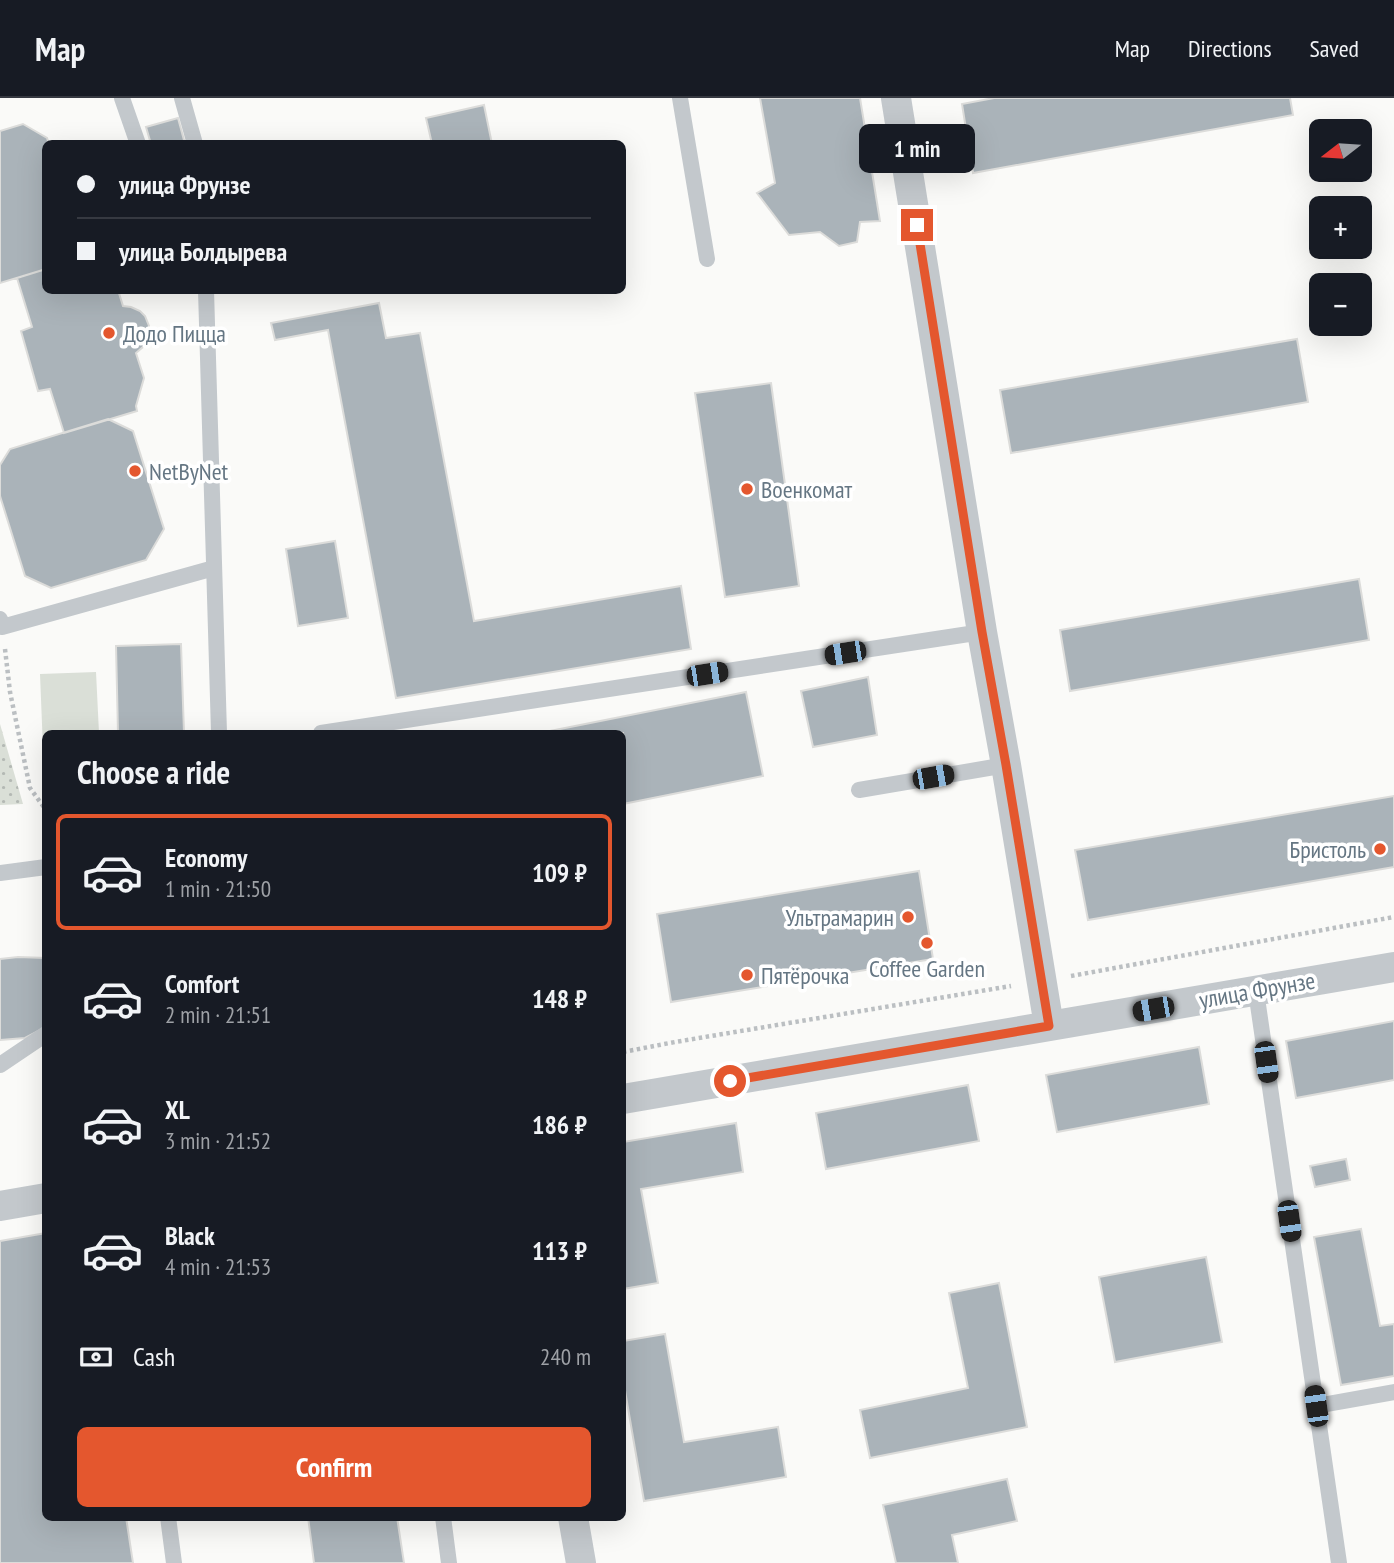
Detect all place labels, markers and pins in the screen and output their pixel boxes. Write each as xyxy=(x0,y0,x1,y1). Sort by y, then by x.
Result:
place label: Додо Пицца xyxy=(123,318,226,349)
marker: Додо Пицца xyxy=(101,325,117,341)
place label: NetByNet xyxy=(149,456,229,487)
marker: NetByNet xyxy=(127,463,143,479)
place label: Военкомат xyxy=(761,474,853,505)
marker: Военкомат xyxy=(739,481,755,497)
place label: Бристоль xyxy=(1289,834,1366,865)
marker: Бристоль xyxy=(1372,841,1388,857)
place label: Ультрамарин xyxy=(786,902,894,933)
marker: Ультрамарин xyxy=(900,909,916,925)
marker: Coffee Garden xyxy=(919,935,935,951)
place label: Coffee Garden xyxy=(869,953,985,984)
place label: Пятёрочка xyxy=(761,960,849,991)
marker: Пятёрочка xyxy=(739,967,755,983)

